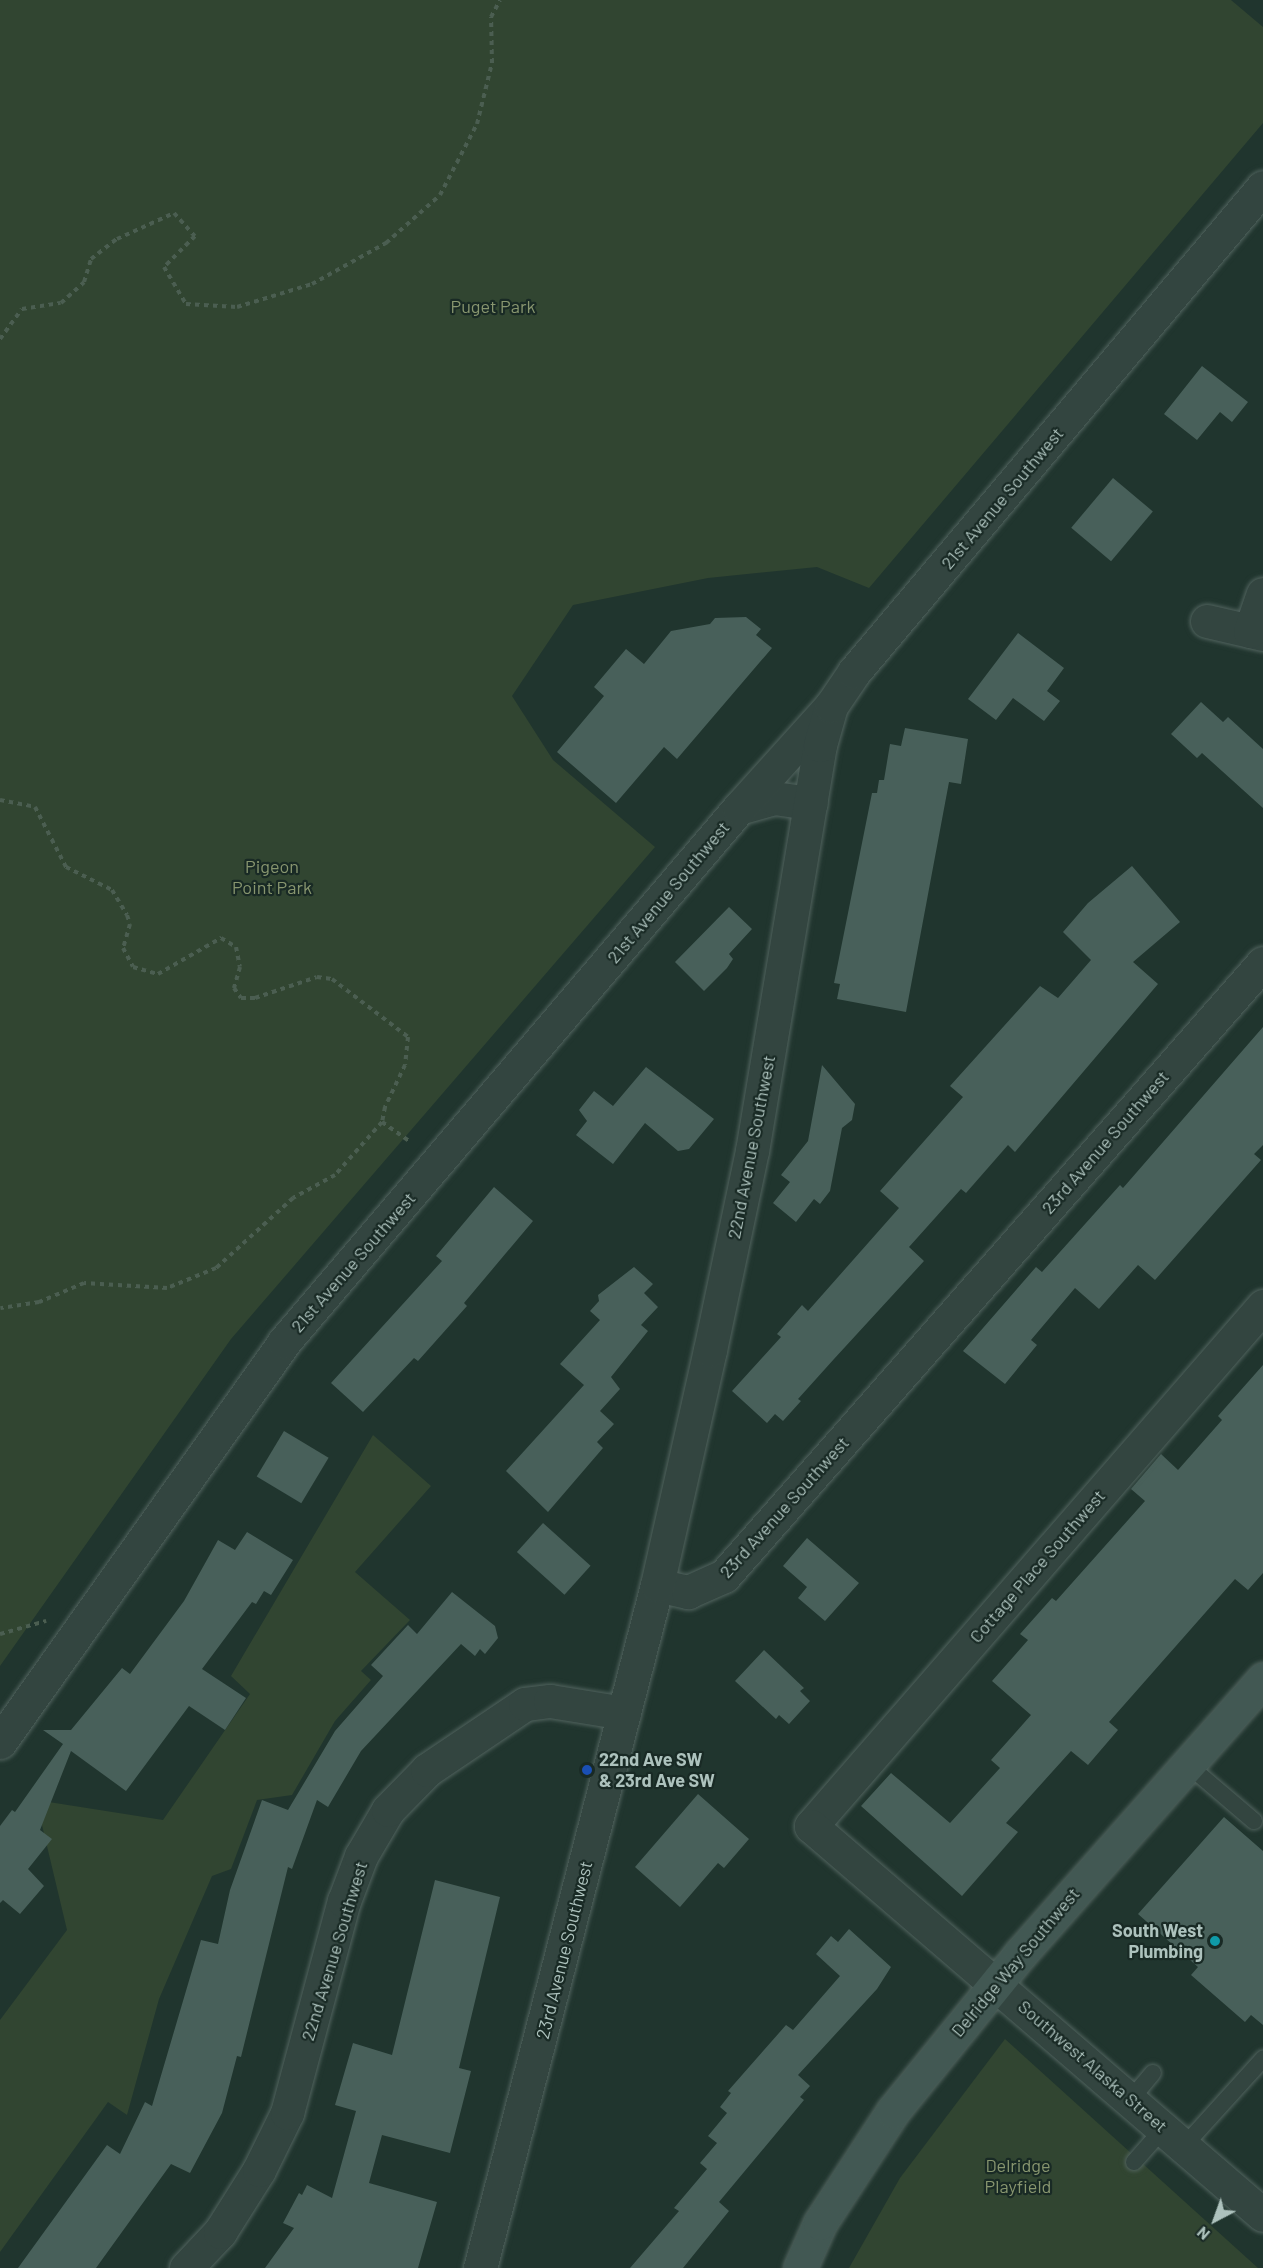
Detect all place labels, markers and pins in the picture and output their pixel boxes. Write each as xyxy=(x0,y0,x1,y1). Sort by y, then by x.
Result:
place label: 22nd Ave SW & 23rd Ave SW xyxy=(599,1749,715,1792)
marker: 22nd Ave SW & 23rd Ave SW xyxy=(580,1763,594,1777)
place label: South West Plumbing xyxy=(1112,1920,1203,1962)
marker: South West Plumbing xyxy=(1208,1934,1222,1948)

